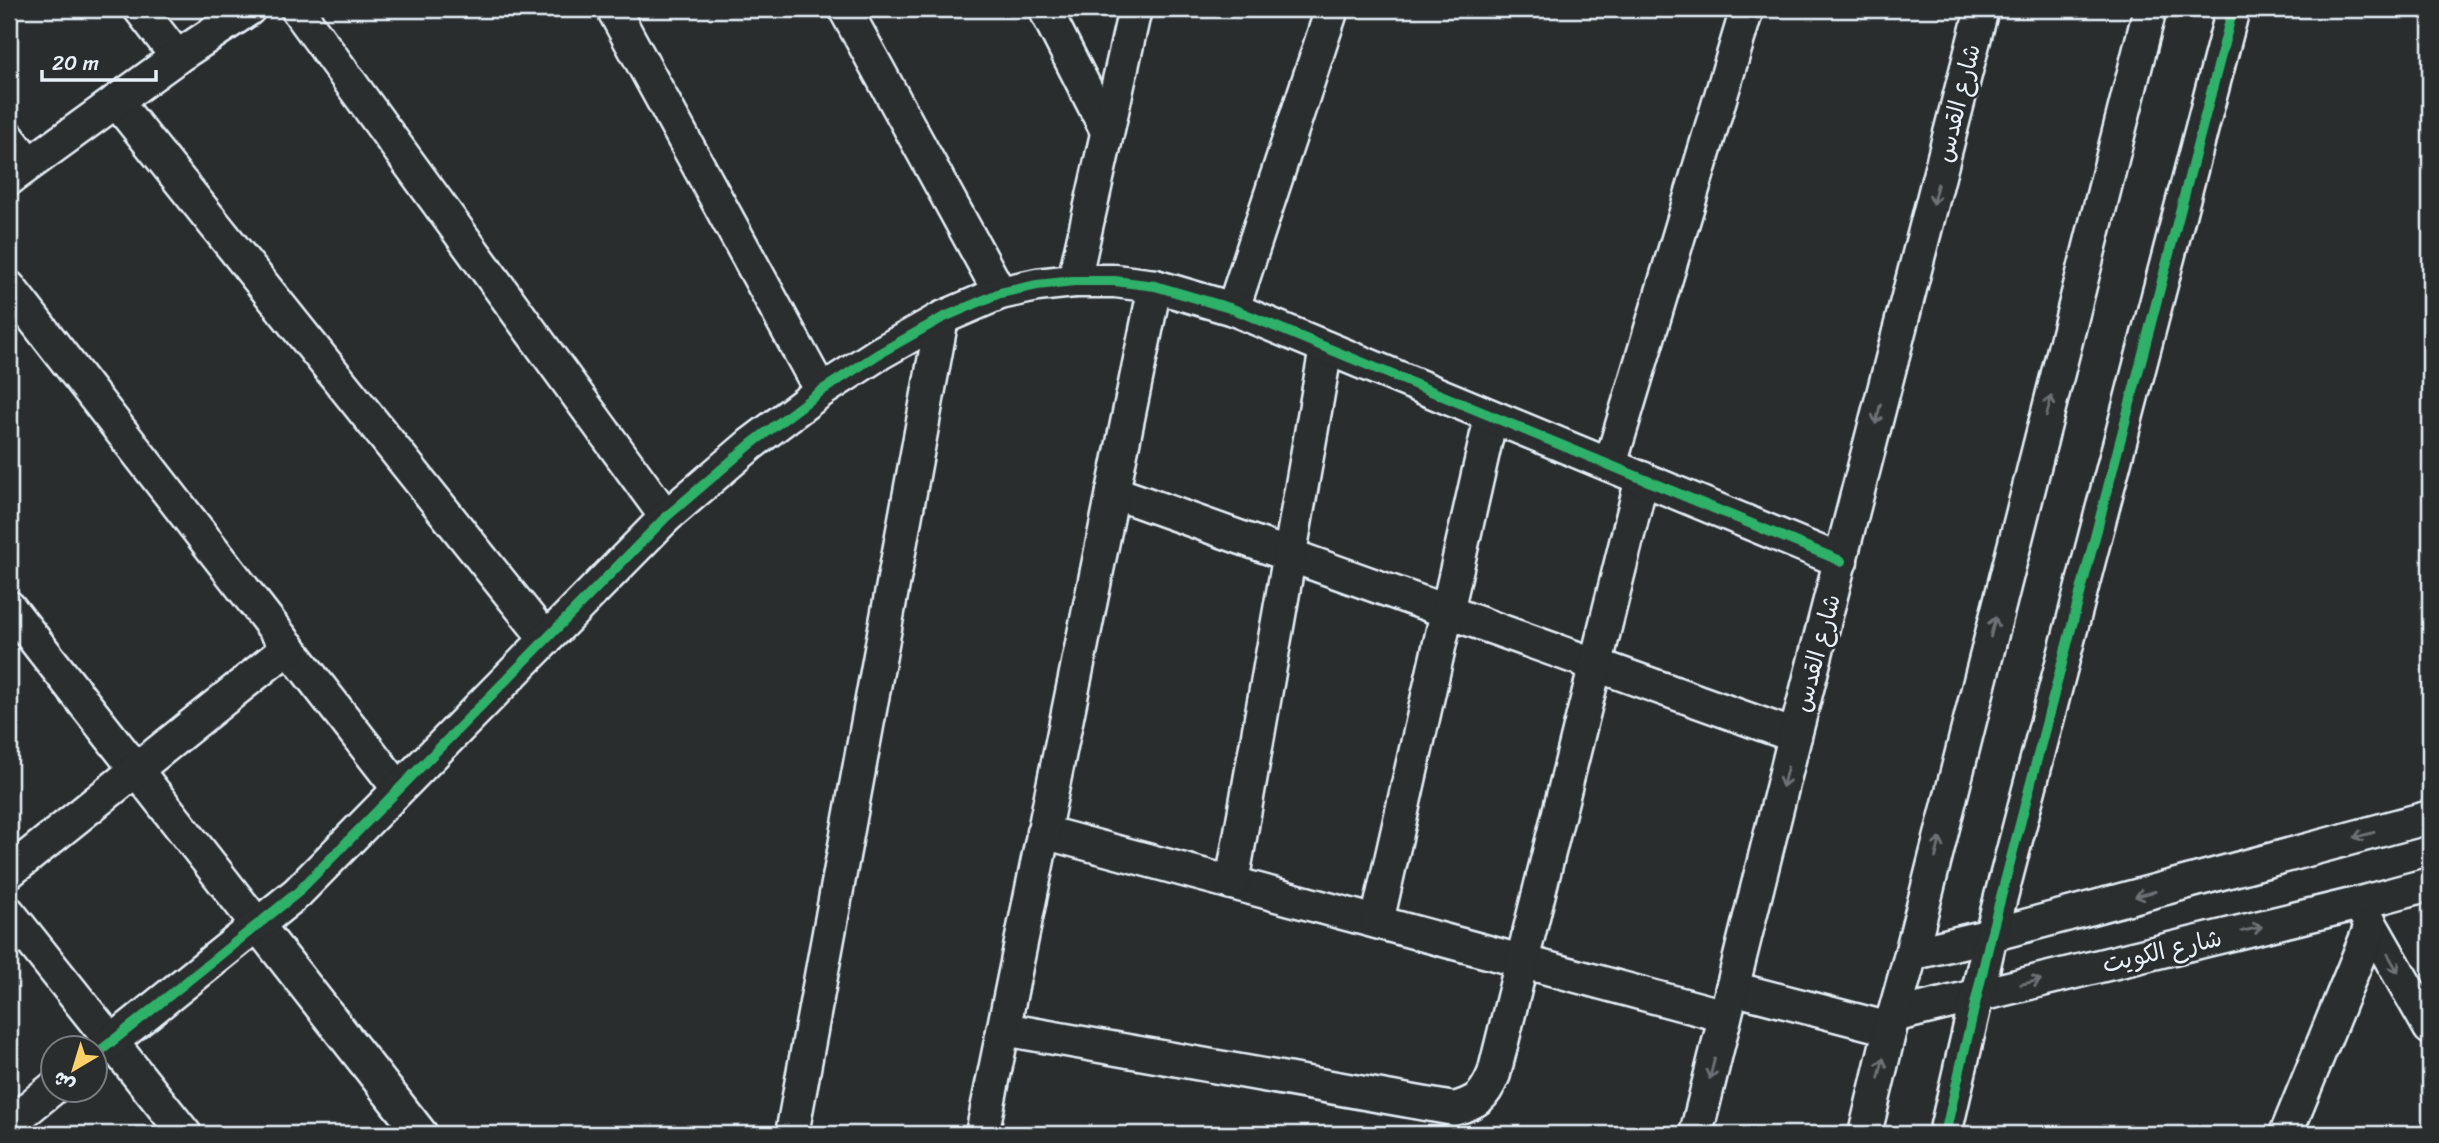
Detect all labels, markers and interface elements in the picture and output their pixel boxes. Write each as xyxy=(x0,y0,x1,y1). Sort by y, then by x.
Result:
scale bar xyxy=(42,38,156,82)
street label: شارع القدس xyxy=(1923,39,1993,167)
text: 20 m xyxy=(52,44,99,82)
one-way arrow xyxy=(1928,182,1941,204)
one-way arrow xyxy=(2043,396,2056,418)
one-way arrow xyxy=(1871,402,1884,425)
street label: شارع القدس xyxy=(1781,589,1853,717)
one-way arrow xyxy=(1987,616,2000,639)
one-way arrow xyxy=(1778,765,1791,787)
one-way arrow xyxy=(2354,829,2376,842)
one-way arrow xyxy=(1932,837,1945,859)
one-way arrow xyxy=(2134,888,2157,901)
street label: شارع الكويت xyxy=(2098,917,2226,985)
one-way arrow xyxy=(2240,922,2263,935)
one-way arrow xyxy=(2386,953,2400,973)
one-way arrow xyxy=(2019,975,2042,988)
north arrow xyxy=(38,1034,108,1104)
one-way arrow xyxy=(1705,1057,1718,1079)
one-way arrow xyxy=(1875,1057,1888,1080)
text: ش xyxy=(45,1063,82,1101)

